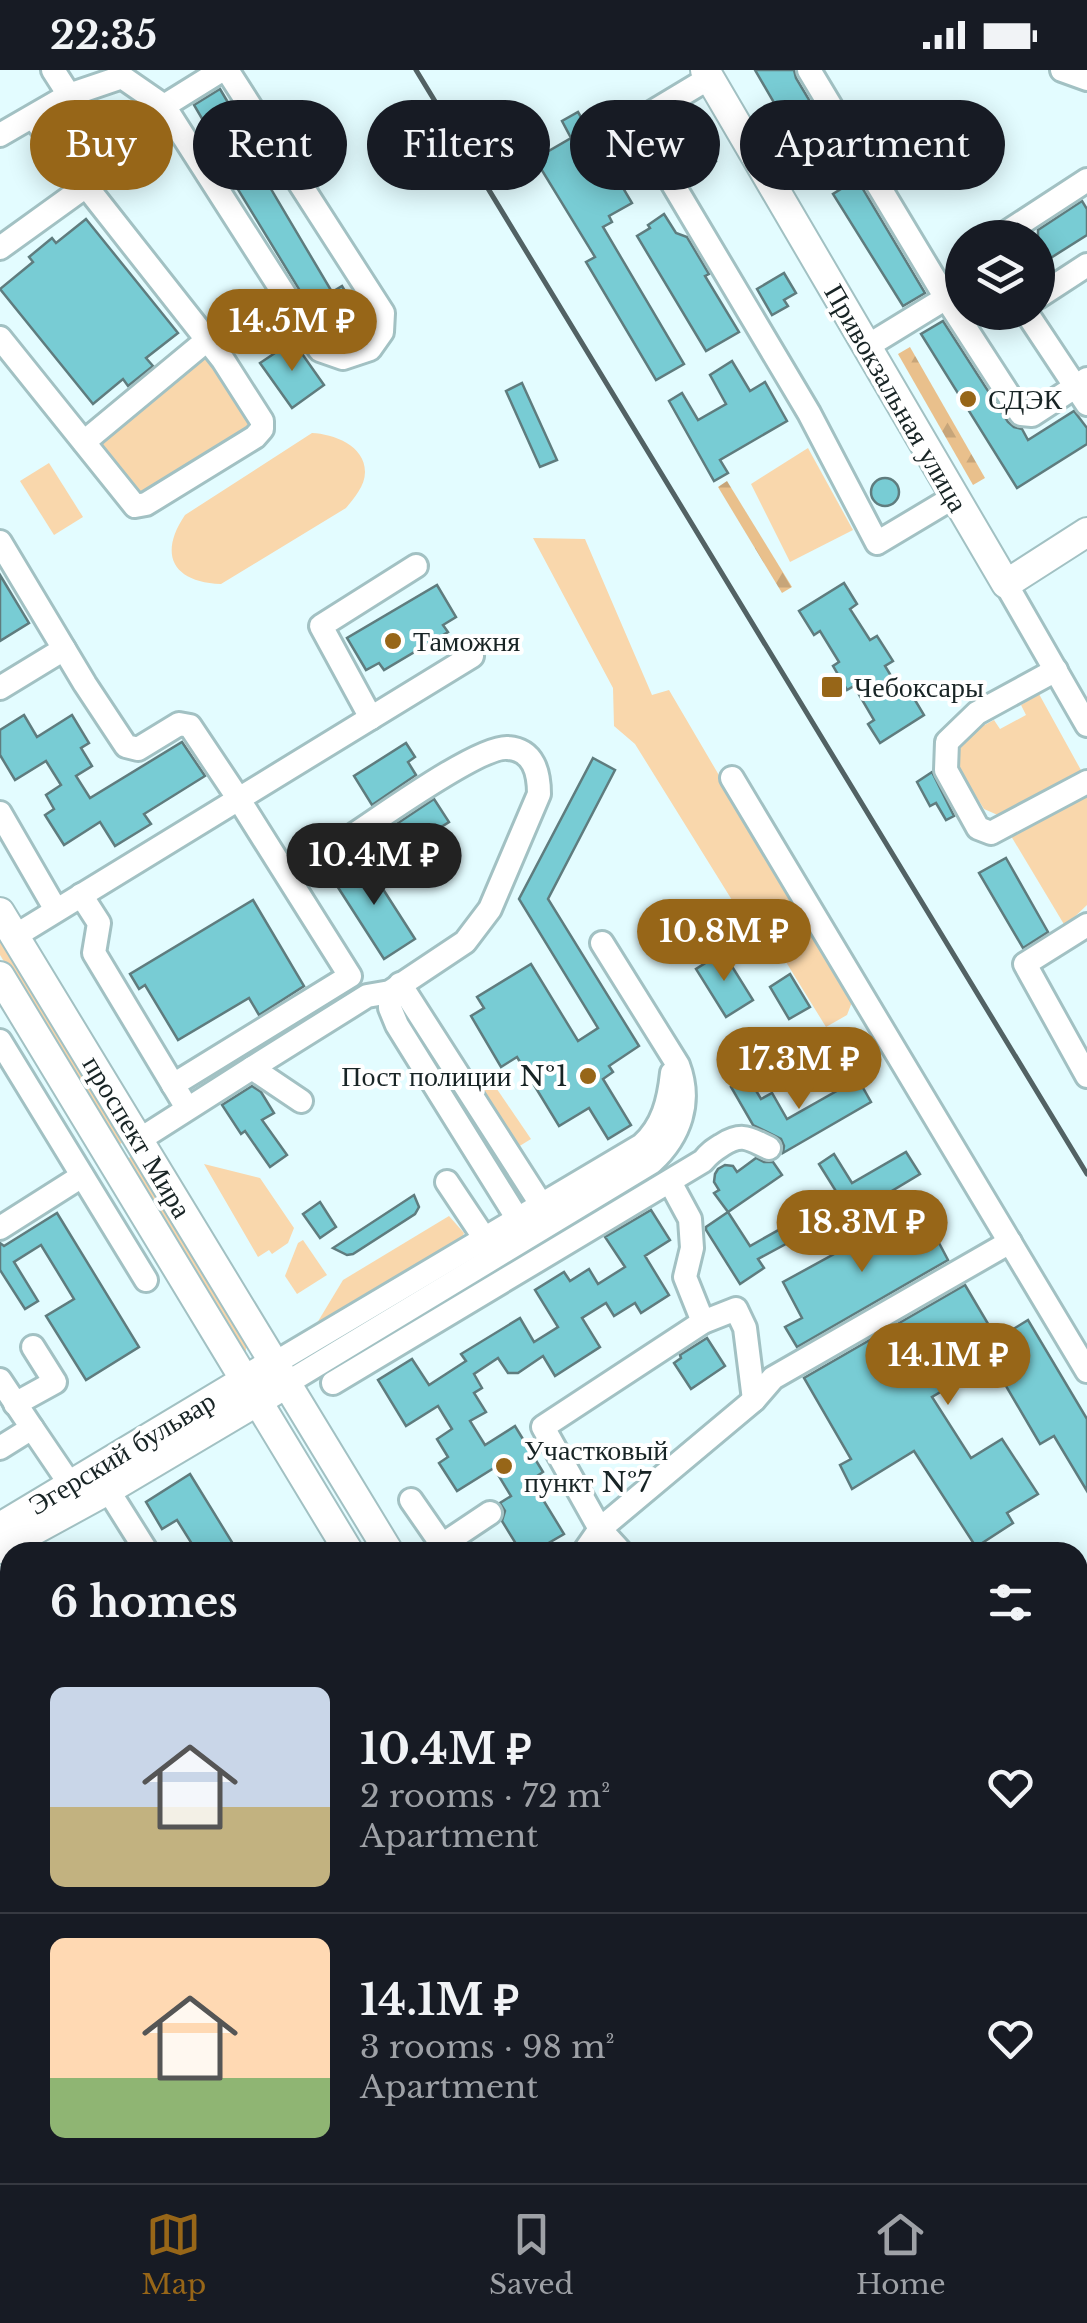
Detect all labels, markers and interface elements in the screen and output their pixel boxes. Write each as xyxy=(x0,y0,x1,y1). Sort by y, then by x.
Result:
text: 22:35 xyxy=(50,12,157,59)
chip: Buy xyxy=(30,100,173,190)
chip: Rent xyxy=(193,100,347,190)
chip: Filters xyxy=(367,100,550,190)
chip: New xyxy=(570,100,720,190)
chip: Apartment xyxy=(740,100,1005,190)
map controls xyxy=(945,220,1055,330)
button: layers xyxy=(945,220,1055,330)
street label: Привокзальная улица xyxy=(816,278,976,519)
pin: 14.5M ₽ xyxy=(200,289,384,374)
text: 14.5M ₽ xyxy=(229,301,355,341)
place label: СДЭК xyxy=(988,382,1063,417)
marker: СДЭК xyxy=(957,388,979,410)
place label: Таможня xyxy=(413,624,520,659)
marker: Таможня xyxy=(382,630,404,652)
place label: Чебоксары xyxy=(854,670,984,705)
marker: Чебоксары xyxy=(819,674,845,700)
pin: 10.4M ₽ xyxy=(282,823,466,908)
text: 10.4M ₽ xyxy=(309,835,439,875)
pin: 10.8M ₽ xyxy=(632,899,816,984)
text: 10.8M ₽ xyxy=(659,911,789,951)
pin: 17.3M ₽ xyxy=(707,1027,891,1112)
text: 17.3M ₽ xyxy=(738,1039,860,1079)
street label: проспект Мира xyxy=(75,1049,200,1225)
place label: Пост полиции №1 xyxy=(341,1059,568,1094)
marker: Пост полиции №1 xyxy=(577,1065,599,1087)
pin: 18.3M ₽ xyxy=(770,1190,954,1275)
text: 18.3M ₽ xyxy=(799,1202,925,1242)
pin: 14.1M ₽ xyxy=(856,1323,1040,1408)
text: 14.1M ₽ xyxy=(887,1335,1009,1375)
street label: Эгерский бульвар xyxy=(22,1383,222,1523)
place label: Участковый пункт №7 xyxy=(524,1433,668,1500)
marker: Участковый пункт №7 xyxy=(493,1455,515,1477)
icon: filters xyxy=(983,1575,1038,1630)
text: 6 homes xyxy=(50,1576,238,1628)
text: 10.4M ₽ xyxy=(360,1723,532,1775)
icon: home xyxy=(130,1727,250,1847)
icon: heart xyxy=(983,1760,1038,1815)
text: 2 rooms · 72 m² xyxy=(360,1776,610,1816)
text: Apartment xyxy=(360,1816,538,1856)
text: 14.1M ₽ xyxy=(360,1974,519,2026)
icon: home xyxy=(130,1978,250,2098)
icon: heart xyxy=(983,2011,1038,2066)
text: 3 rooms · 98 m² xyxy=(360,2027,615,2067)
text: Apartment xyxy=(360,2067,538,2107)
tab: Map xyxy=(141,2207,206,2302)
tab: Saved xyxy=(489,2207,573,2302)
tab: Home xyxy=(856,2207,946,2302)

